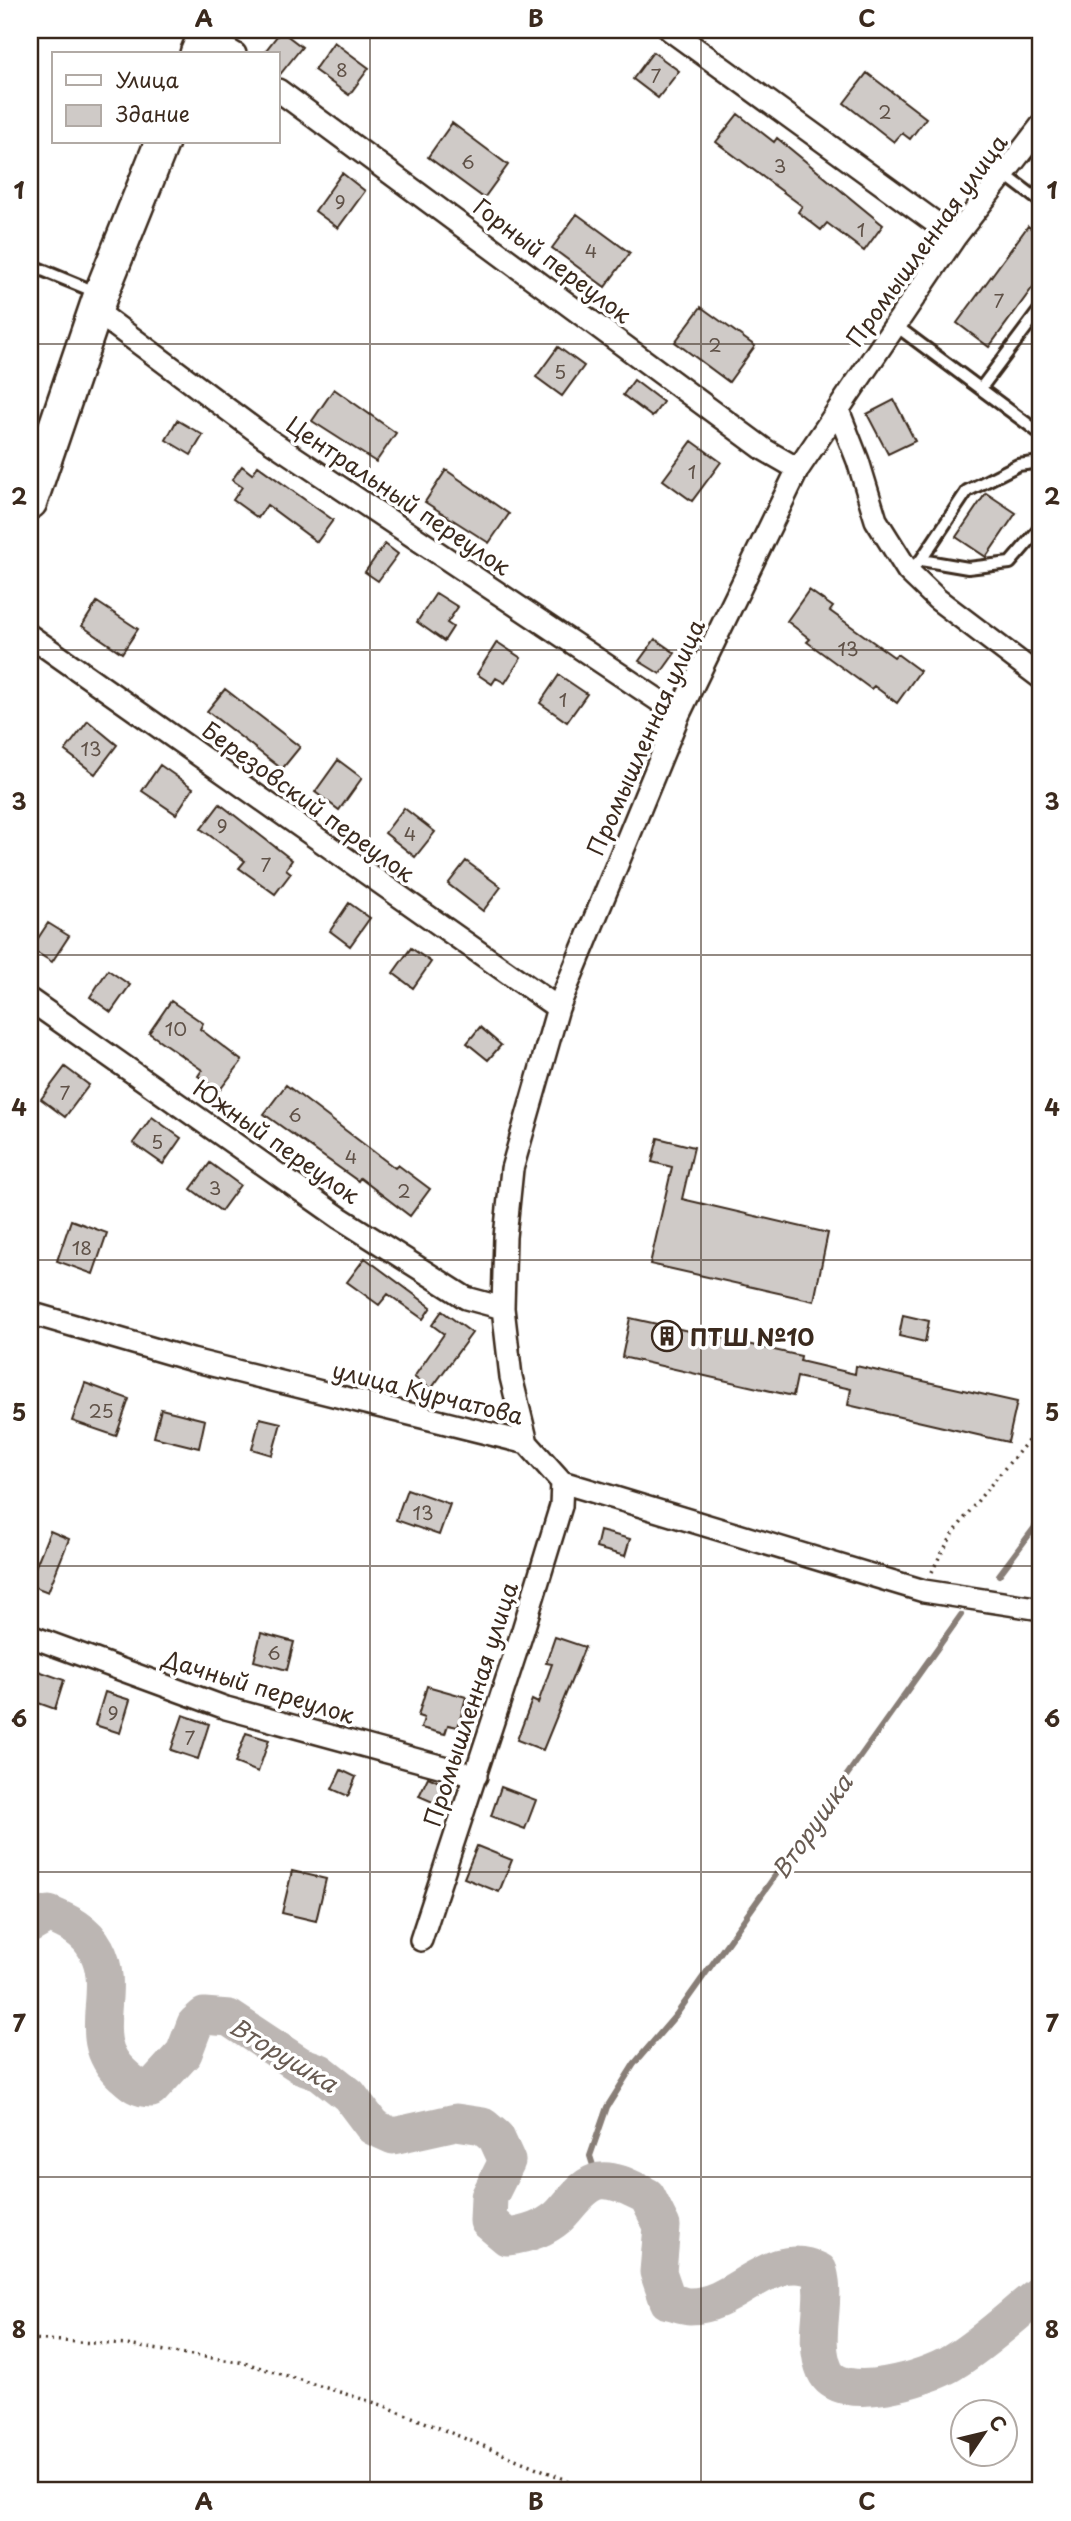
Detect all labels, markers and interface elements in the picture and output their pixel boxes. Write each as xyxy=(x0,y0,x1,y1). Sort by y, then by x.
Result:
text: A xyxy=(195,0,213,35)
text: B xyxy=(528,0,544,35)
text: C xyxy=(858,0,876,35)
legend xyxy=(52,52,280,144)
house number: 8 xyxy=(336,55,348,83)
house number: 7 xyxy=(651,61,662,89)
text: Улица xyxy=(116,63,179,95)
text: Здание xyxy=(116,97,190,129)
house number: 2 xyxy=(878,97,892,125)
street label: Промышленная улица xyxy=(837,126,1015,354)
house number: 6 xyxy=(461,147,475,175)
house number: 3 xyxy=(774,151,786,179)
text: 1 xyxy=(14,172,25,207)
text: 1 xyxy=(1047,172,1058,207)
house number: 9 xyxy=(334,187,346,215)
street label: Горный переулок xyxy=(467,189,640,331)
house number: 1 xyxy=(857,215,865,243)
house number: 4 xyxy=(585,236,597,264)
house number: 7 xyxy=(994,286,1005,314)
house number: 2 xyxy=(708,330,722,358)
house number: 5 xyxy=(554,357,566,385)
street label: Центральный переулок xyxy=(280,407,519,584)
house number: 1 xyxy=(688,457,696,485)
text: 2 xyxy=(11,478,27,513)
text: 2 xyxy=(1044,478,1060,513)
street label: Промышленная улица xyxy=(577,613,713,861)
house number: 13 xyxy=(837,634,859,662)
house number: 1 xyxy=(559,685,567,713)
street label: Березовский переулок xyxy=(196,712,423,890)
house number: 13 xyxy=(80,734,102,762)
text: 3 xyxy=(11,783,27,818)
text: 3 xyxy=(1044,783,1060,818)
house number: 9 xyxy=(216,811,228,839)
house number: 4 xyxy=(404,819,416,847)
house number: 7 xyxy=(261,850,272,878)
house number: 10 xyxy=(165,1014,187,1042)
street label: Южный переулок xyxy=(187,1070,368,1212)
house number: 7 xyxy=(60,1078,71,1106)
text: 4 xyxy=(11,1089,27,1124)
text: 4 xyxy=(1044,1089,1060,1124)
house number: 6 xyxy=(288,1100,302,1128)
house number: 5 xyxy=(151,1127,163,1155)
house number: 4 xyxy=(345,1142,357,1170)
house number: 3 xyxy=(209,1173,221,1201)
house number: 2 xyxy=(397,1176,411,1204)
house number: 18 xyxy=(72,1233,92,1261)
building icon: ПТШ №10 xyxy=(650,1319,684,1353)
place label: ПТШ №10 xyxy=(690,1319,814,1354)
street label: улица Курчатова xyxy=(329,1351,528,1433)
text: 5 xyxy=(12,1394,26,1429)
text: 5 xyxy=(1045,1394,1059,1429)
house number: 25 xyxy=(88,1396,114,1424)
house number: 13 xyxy=(412,1498,434,1526)
street label: Промышленная улица xyxy=(414,1577,526,1831)
house number: 6 xyxy=(267,1638,281,1666)
street label: Дачный переулок xyxy=(158,1640,360,1732)
house number: 9 xyxy=(107,1698,119,1726)
text: 6 xyxy=(11,1700,27,1735)
text: 6 xyxy=(1044,1700,1060,1735)
house number: 7 xyxy=(185,1723,196,1751)
water label: Вторушка xyxy=(762,1766,861,1886)
text: 7 xyxy=(12,2005,26,2040)
text: 7 xyxy=(1045,2005,1059,2040)
water label: Вторушка xyxy=(223,2008,346,2101)
text: 8 xyxy=(12,2311,26,2346)
text: 8 xyxy=(1045,2311,1059,2346)
north arrow xyxy=(948,2398,1018,2468)
text: С xyxy=(983,2409,1014,2437)
text: A xyxy=(195,2483,213,2518)
text: B xyxy=(528,2483,544,2518)
text: C xyxy=(858,2483,876,2518)

